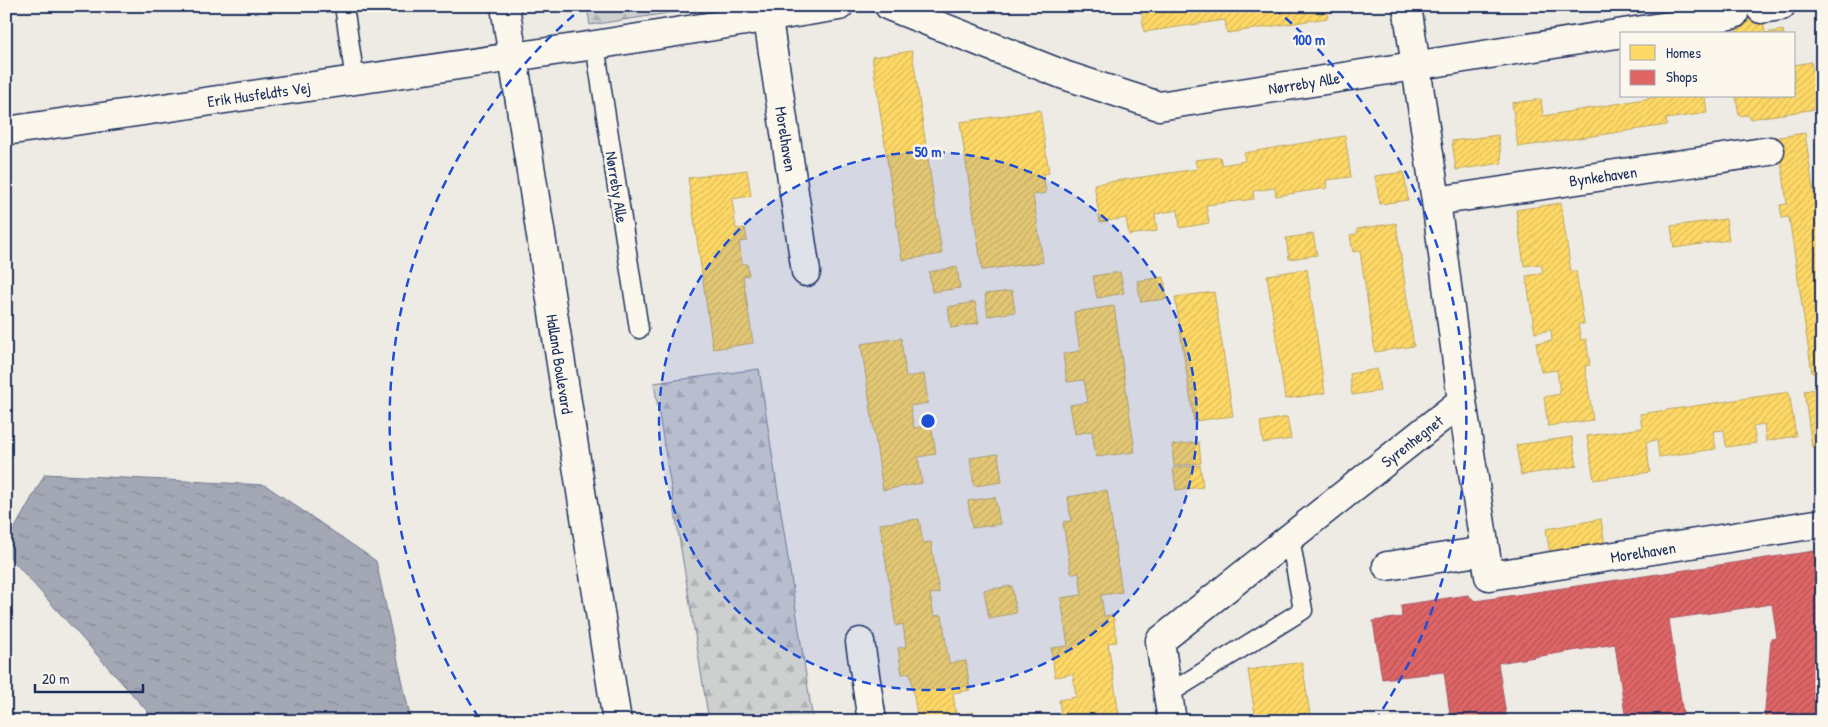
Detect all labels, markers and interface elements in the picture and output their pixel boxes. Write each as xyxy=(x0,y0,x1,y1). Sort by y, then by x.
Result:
text: 100 m xyxy=(1293,29,1325,50)
legend xyxy=(1620,32,1796,98)
text: Homes xyxy=(1666,42,1701,63)
street label: Nørreby Alle xyxy=(1267,66,1342,99)
text: Shops xyxy=(1666,66,1698,87)
street label: Erik Husfeldts Vej xyxy=(206,76,312,112)
street label: Morelhaven xyxy=(770,105,802,173)
text: 50 m xyxy=(915,141,941,162)
street label: Nørreby Alle xyxy=(601,150,634,225)
street label: Bynkehaven xyxy=(1568,160,1638,192)
street label: Halland Boulevard xyxy=(541,313,579,415)
street label: Syrenhegnet xyxy=(1376,409,1448,472)
centre of rings xyxy=(919,412,937,430)
street label: Morelhaven xyxy=(1609,536,1677,568)
scale bar xyxy=(35,662,142,694)
text: 20 m xyxy=(42,668,69,689)

